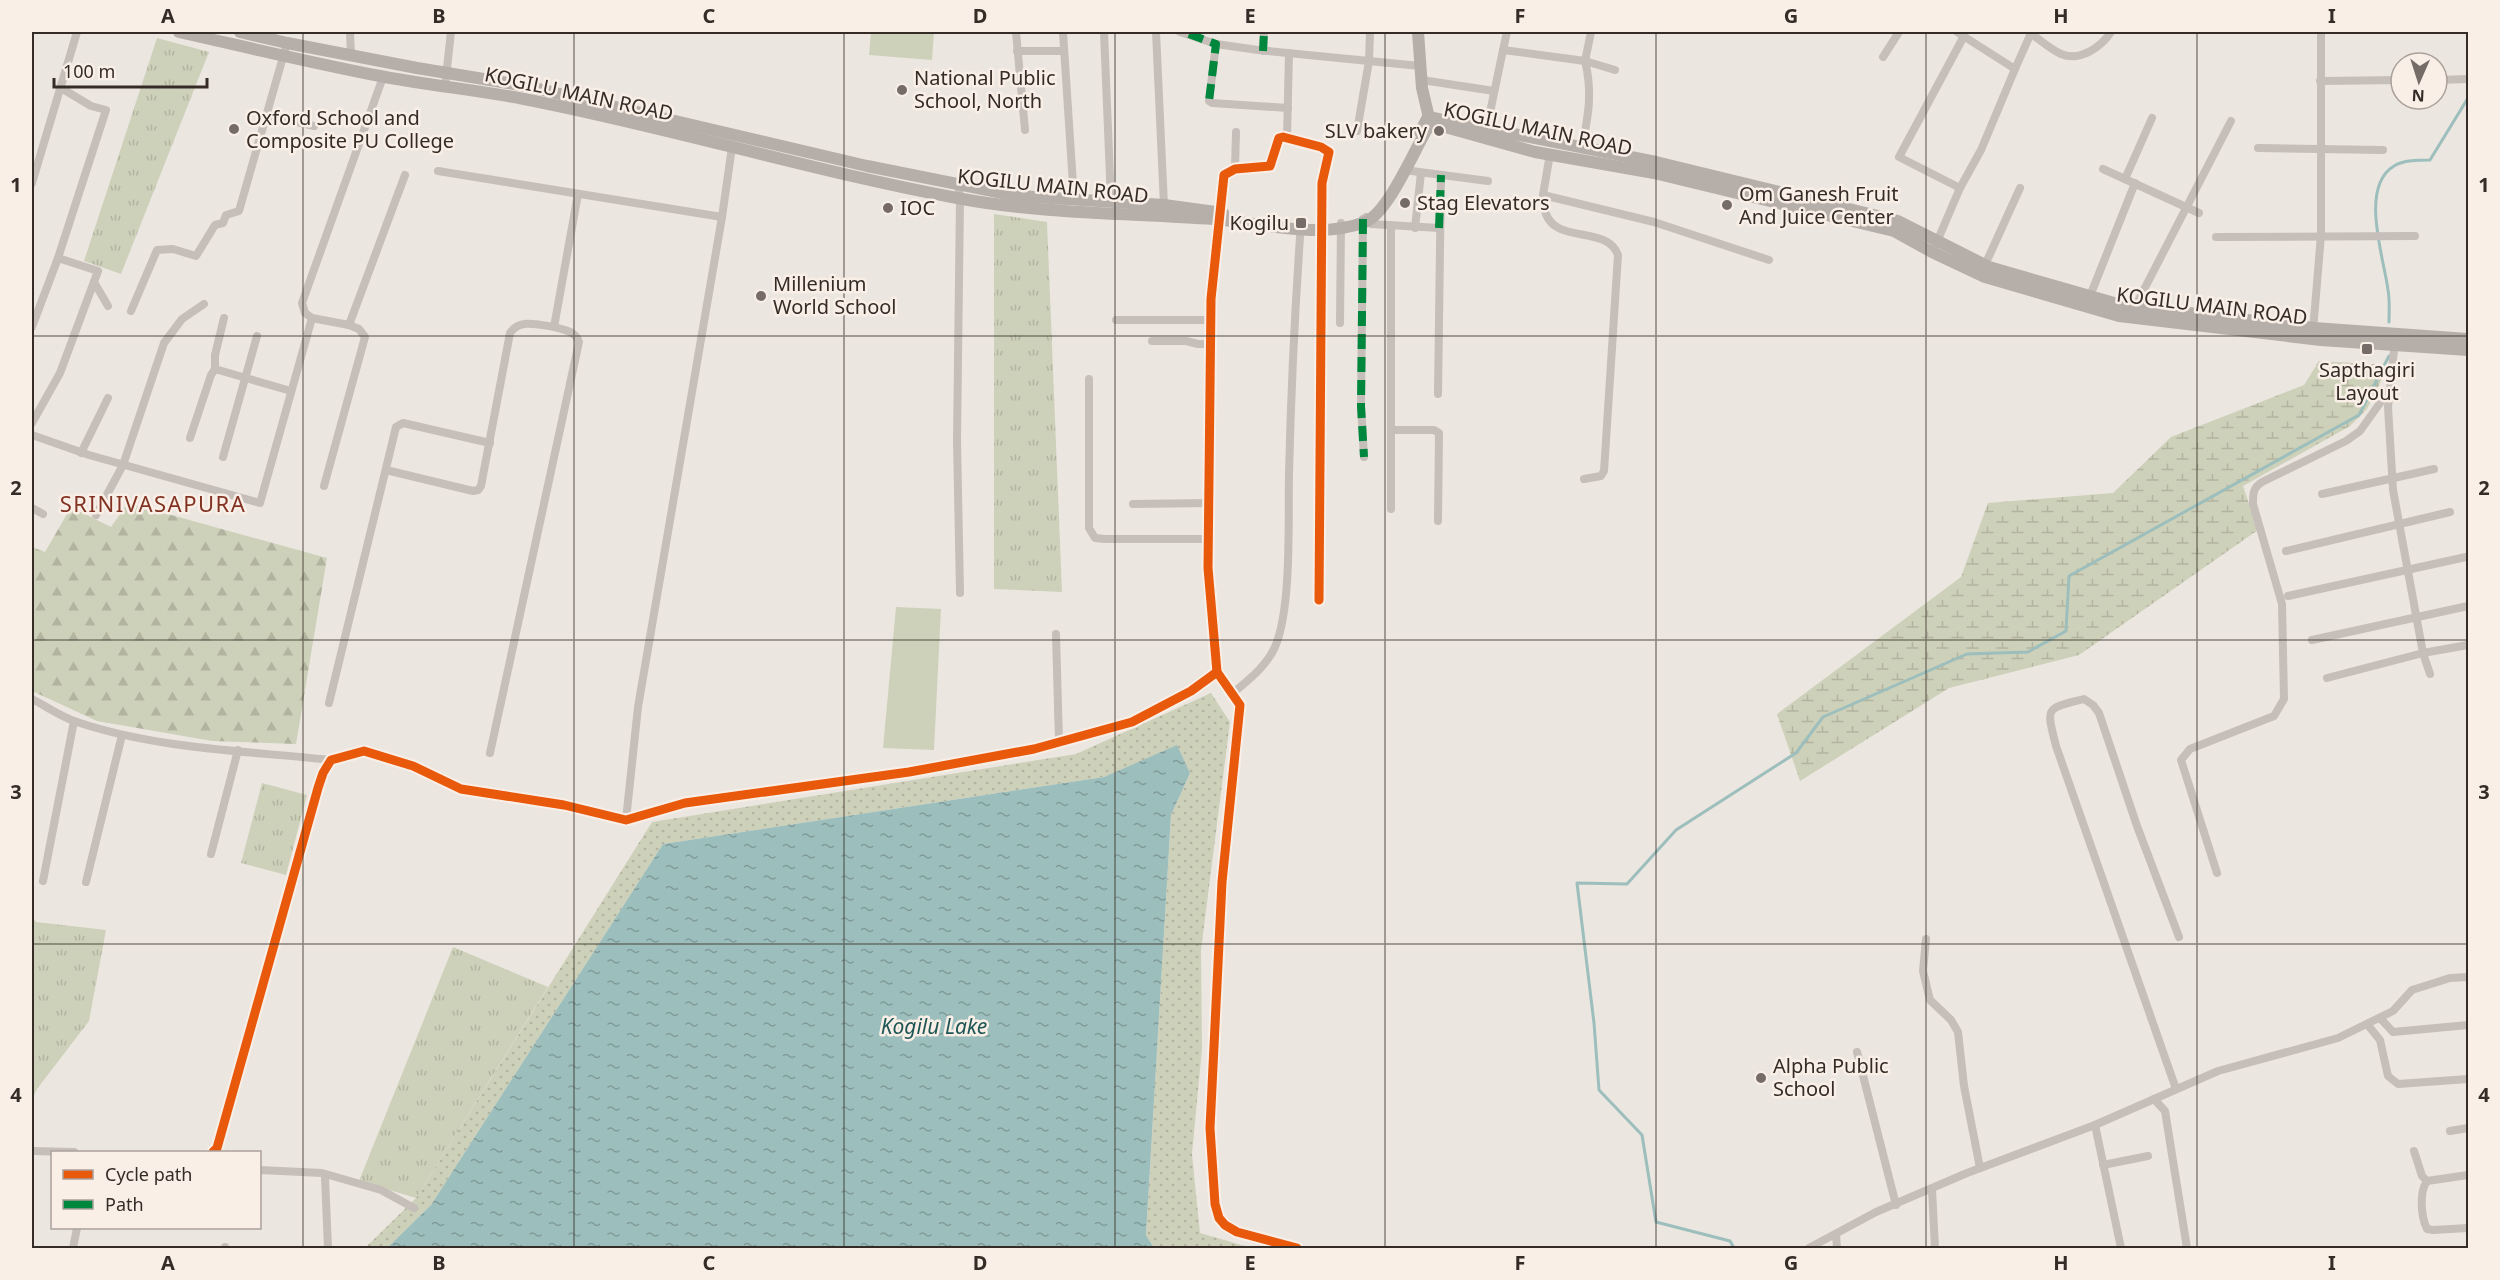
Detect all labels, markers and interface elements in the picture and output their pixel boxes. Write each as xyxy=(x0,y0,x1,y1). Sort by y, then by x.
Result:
text: A xyxy=(161,2,175,29)
text: B xyxy=(432,2,446,29)
text: C xyxy=(703,2,716,29)
text: D xyxy=(973,2,987,29)
text: E xyxy=(1244,2,1256,29)
text: F xyxy=(1515,2,1525,29)
text: G xyxy=(1784,2,1798,29)
text: H xyxy=(2053,2,2069,29)
text: I xyxy=(2328,2,2336,29)
scale bar xyxy=(54,51,207,89)
north arrow xyxy=(2389,51,2449,111)
text: 100 m xyxy=(63,59,115,83)
street label: KOGILU MAIN ROAD xyxy=(482,60,676,127)
place label: National Public School, North xyxy=(914,64,1056,114)
marker: National Public School, North xyxy=(895,83,909,97)
text: N xyxy=(2411,85,2425,107)
street label: KOGILU MAIN ROAD xyxy=(1441,95,1635,162)
place label: Oxford School and Composite PU College xyxy=(246,104,454,154)
place label: SLV bakery xyxy=(1325,117,1428,144)
marker: Oxford School and Composite PU College xyxy=(227,122,241,136)
marker: SLV bakery xyxy=(1432,124,1446,138)
street label: KOGILU MAIN ROAD xyxy=(956,162,1150,209)
text: 1 xyxy=(10,171,22,198)
text: 1 xyxy=(2478,171,2490,198)
place label: Om Ganesh Fruit And Juice Center xyxy=(1739,180,1898,230)
place label: Stag Elevators xyxy=(1417,189,1550,216)
place label: IOC xyxy=(900,194,935,221)
marker: Stag Elevators xyxy=(1398,196,1412,210)
marker: Om Ganesh Fruit And Juice Center xyxy=(1720,198,1734,212)
marker: IOC xyxy=(881,201,895,215)
place label: Kogilu xyxy=(1230,209,1289,236)
marker: Kogilu xyxy=(1294,216,1308,230)
place label: Millenium World School xyxy=(773,270,897,320)
street label: KOGILU MAIN ROAD xyxy=(2115,280,2309,331)
marker: Millenium World School xyxy=(754,289,768,303)
marker: Sapthagiri Layout xyxy=(2360,342,2374,356)
place label: Sapthagiri Layout xyxy=(2319,356,2415,406)
text: 2 xyxy=(10,474,22,501)
text: 2 xyxy=(2478,474,2490,501)
district label: SRINIVASAPURA xyxy=(60,488,246,518)
text: 3 xyxy=(10,778,22,805)
text: 3 xyxy=(2478,778,2490,805)
water label: Kogilu Lake xyxy=(881,1012,987,1040)
place label: Alpha Public School xyxy=(1773,1052,1889,1102)
marker: Alpha Public School xyxy=(1754,1071,1768,1085)
text: 4 xyxy=(10,1081,22,1108)
text: 4 xyxy=(2478,1081,2490,1108)
legend xyxy=(51,1151,261,1229)
text: Cycle path xyxy=(105,1162,192,1186)
text: Path xyxy=(105,1192,144,1216)
text: A xyxy=(161,1249,175,1276)
text: B xyxy=(432,1249,446,1276)
text: C xyxy=(703,1249,716,1276)
text: D xyxy=(973,1249,987,1276)
text: E xyxy=(1244,1249,1256,1276)
text: F xyxy=(1515,1249,1525,1276)
text: G xyxy=(1784,1249,1798,1276)
text: H xyxy=(2053,1249,2069,1276)
text: I xyxy=(2328,1249,2336,1276)

